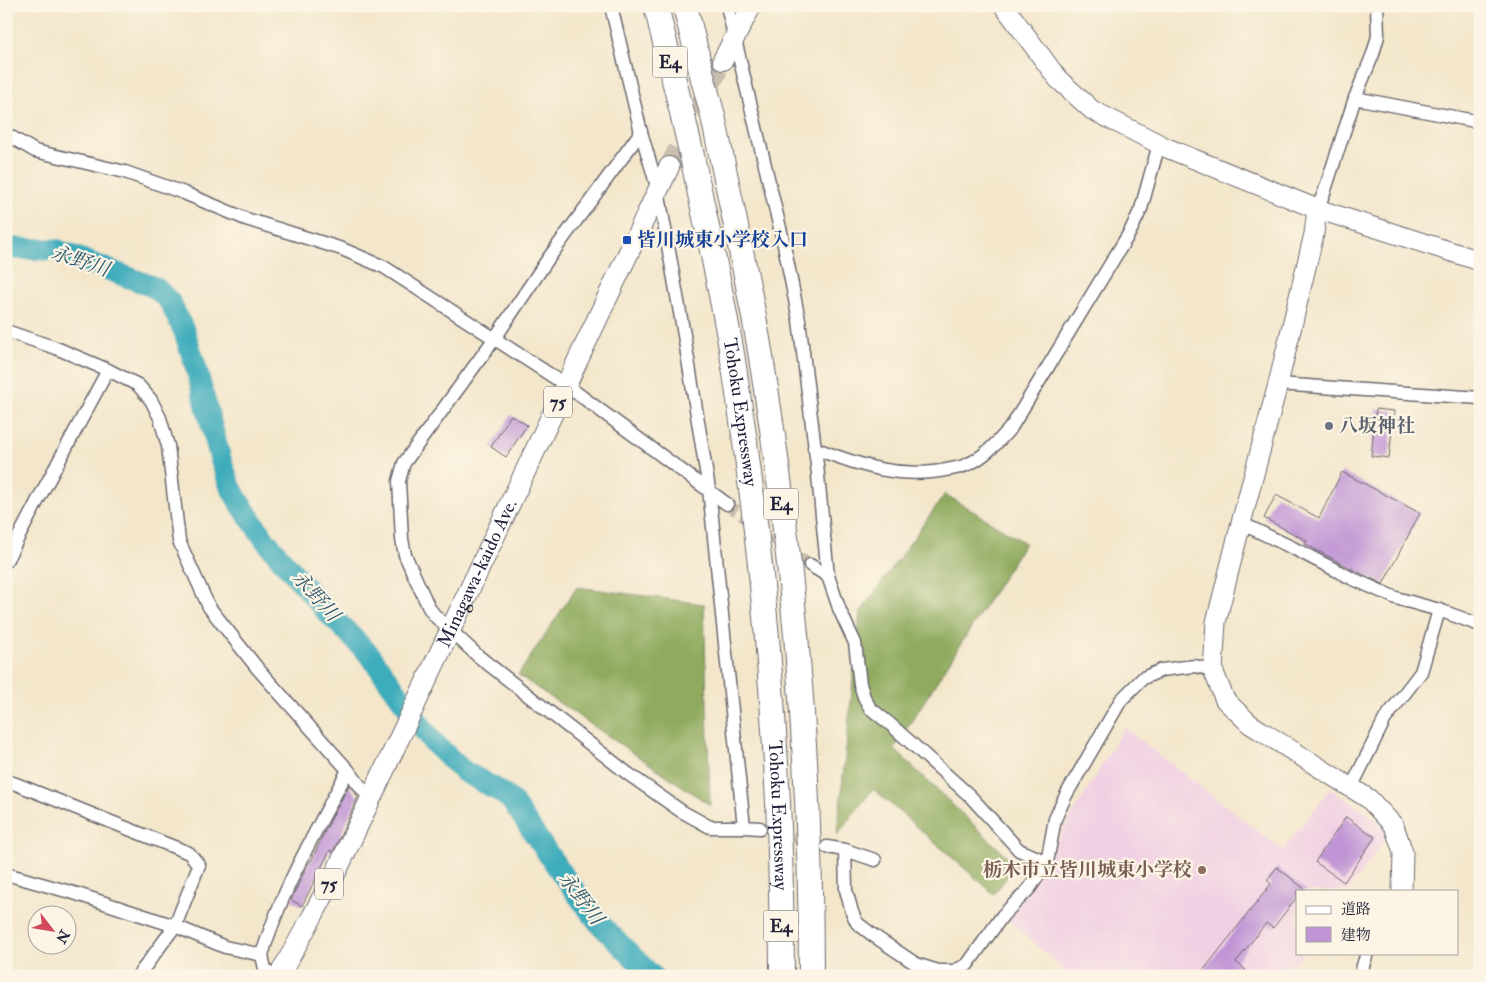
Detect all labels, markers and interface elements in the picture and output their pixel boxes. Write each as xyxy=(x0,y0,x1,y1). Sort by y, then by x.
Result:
road number: E4 xyxy=(652,46,688,78)
place label: 皆川城東小学校入口 xyxy=(637,228,808,252)
marker: 皆川城東小学校入口 xyxy=(621,234,633,246)
water label: 永野川 xyxy=(48,240,114,283)
street label: Tohoku Expressway xyxy=(718,336,763,489)
road number: 75 xyxy=(544,387,572,418)
place label: 八坂神社 xyxy=(1339,414,1415,438)
marker: 八坂神社 xyxy=(1323,420,1335,432)
road number: E4 xyxy=(764,488,798,520)
street label: Minagawa-kaido Ave. xyxy=(432,495,522,651)
water label: 永野川 xyxy=(287,565,347,628)
street label: Tohoku Expressway xyxy=(763,740,793,891)
place label: 栃木市立皆川城東小学校 xyxy=(983,858,1192,882)
marker: 栃木市立皆川城東小学校 xyxy=(1196,864,1208,876)
water label: 永野川 xyxy=(553,867,610,931)
road number: 75 xyxy=(315,869,343,900)
legend xyxy=(1296,890,1458,954)
text: 道路 xyxy=(1341,900,1371,919)
north arrow xyxy=(28,904,78,954)
road number: E4 xyxy=(764,910,798,941)
text: N xyxy=(52,926,74,947)
text: 建物 xyxy=(1341,926,1371,945)

